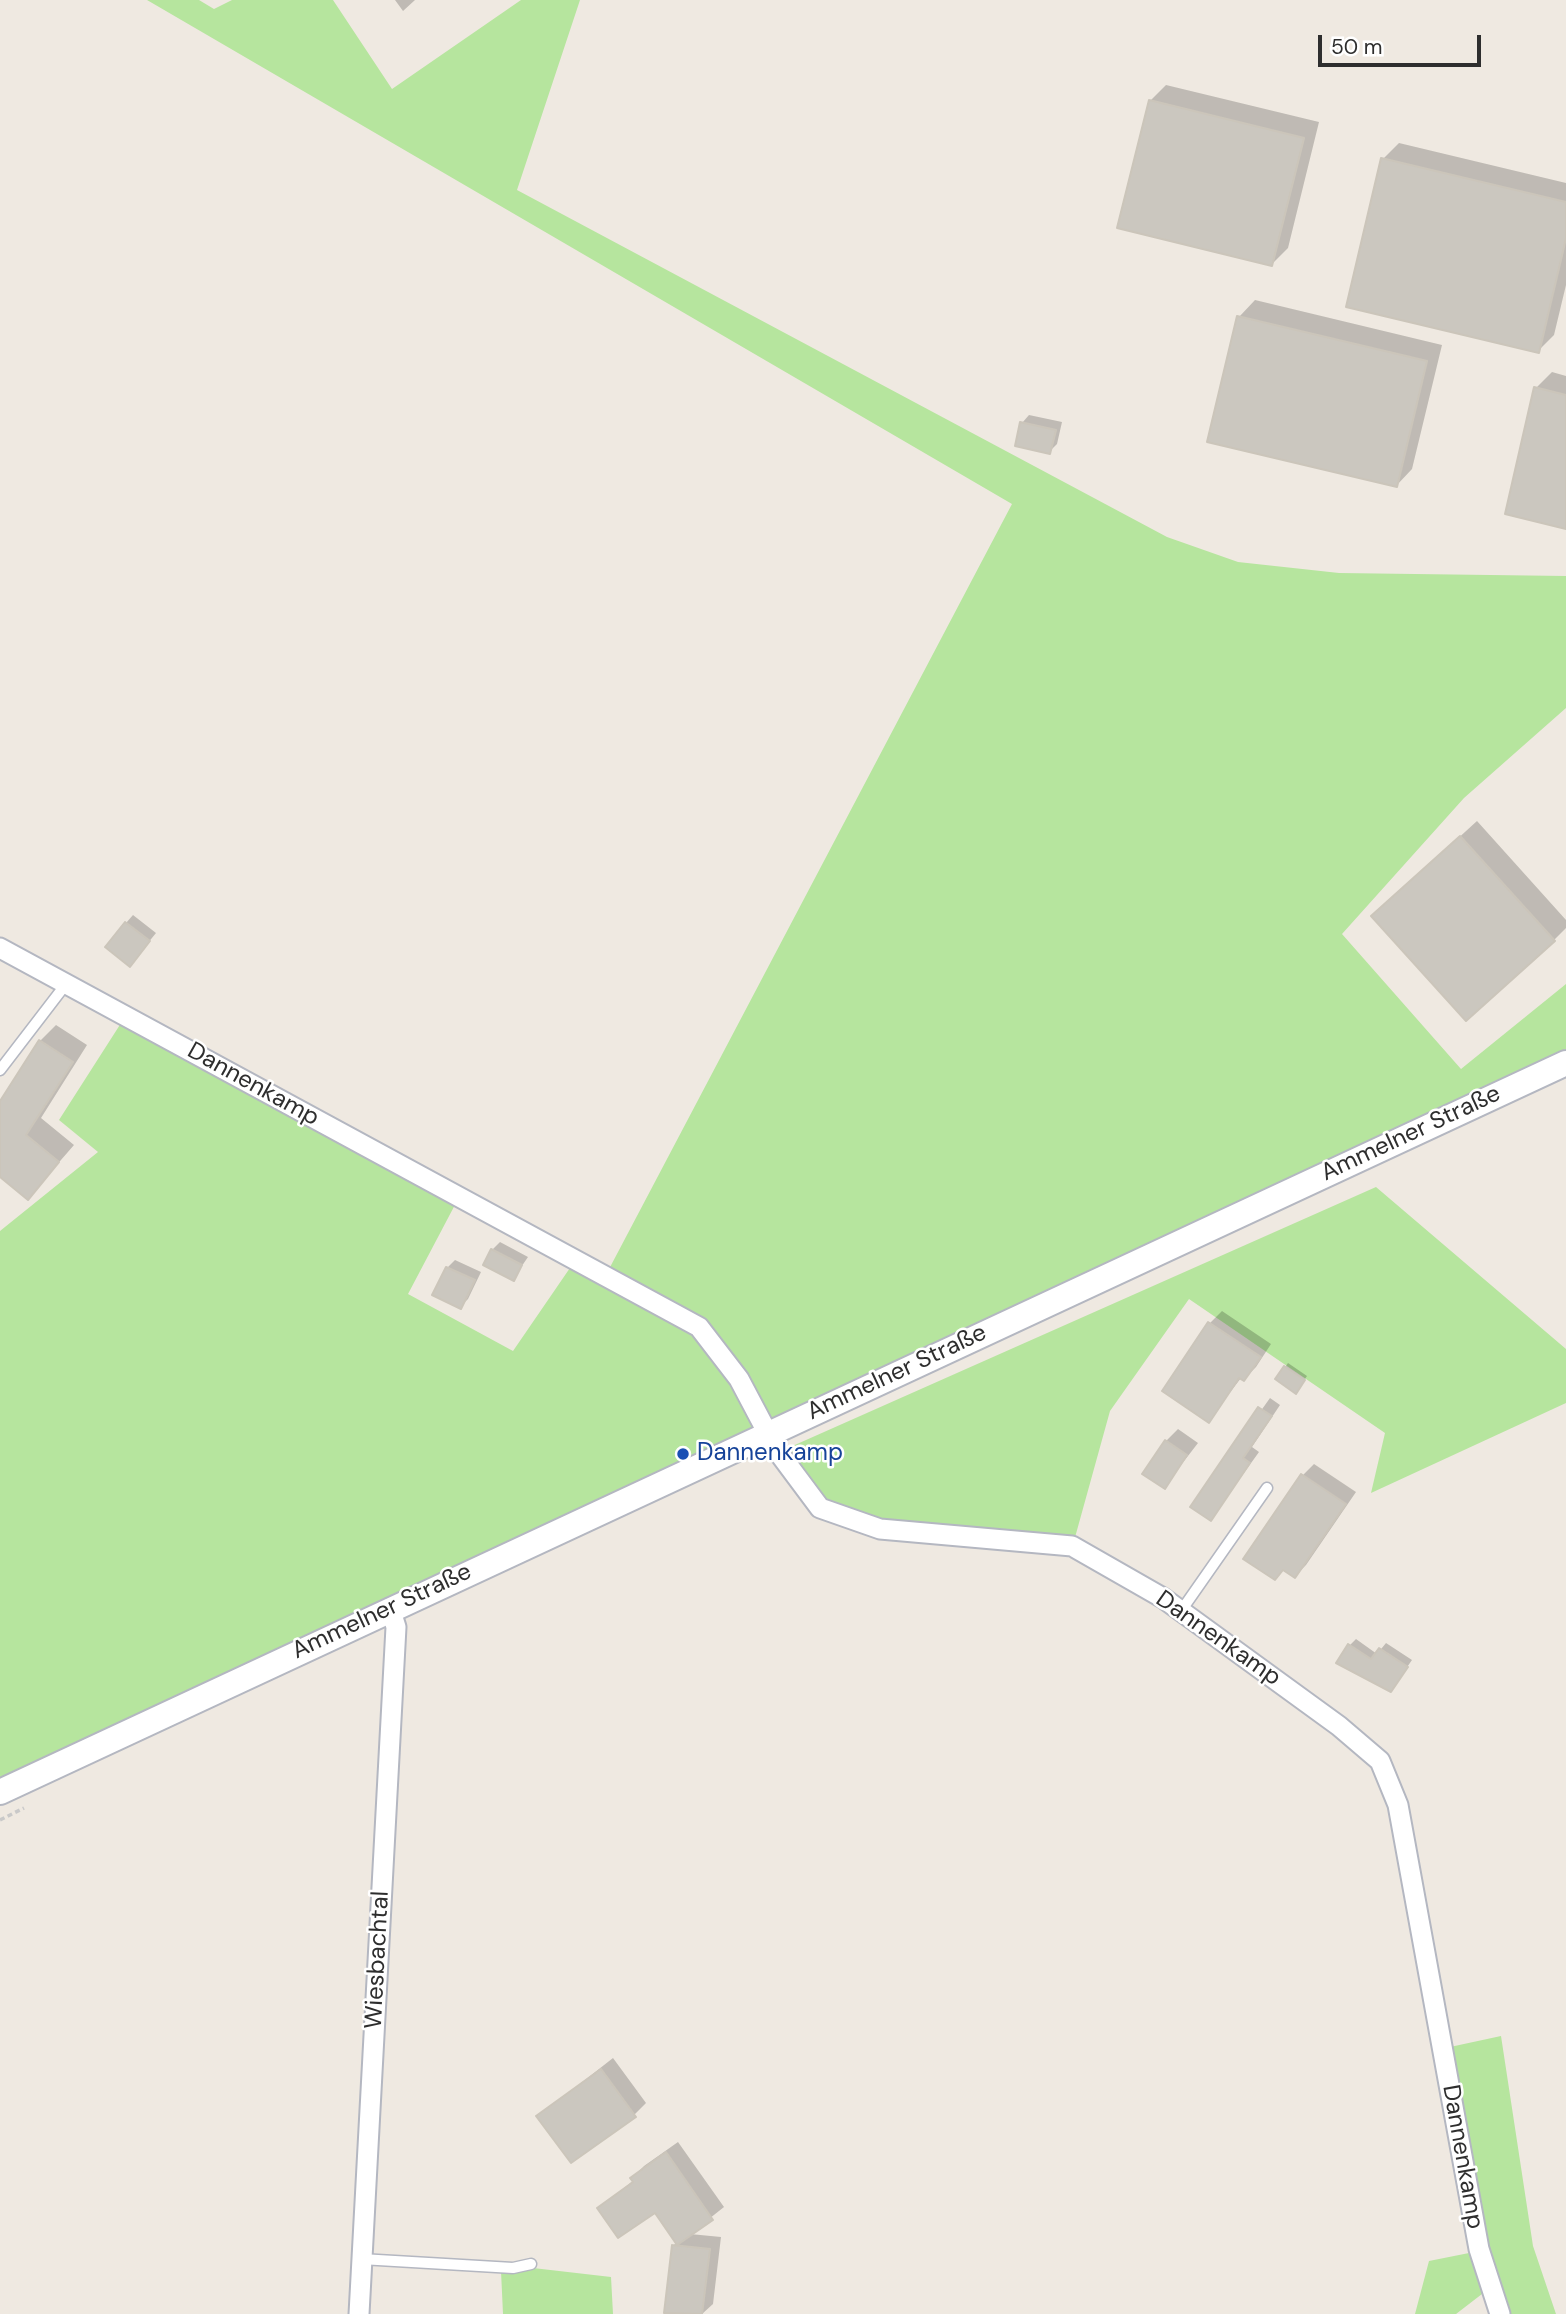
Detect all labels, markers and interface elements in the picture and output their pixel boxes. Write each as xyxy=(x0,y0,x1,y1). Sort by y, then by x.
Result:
scale bar xyxy=(1321,21,1484,65)
text: 50 m xyxy=(1331,33,1382,61)
street label: Dannenkamp xyxy=(182,1037,324,1133)
street label: Ammelner Straße xyxy=(1317,1080,1505,1188)
street label: Ammelner Straße xyxy=(803,1319,991,1427)
place label: Dannenkamp xyxy=(697,1440,843,1468)
marker: Dannenkamp xyxy=(675,1446,691,1462)
street label: Ammelner Straße xyxy=(288,1558,476,1666)
street label: Dannenkamp xyxy=(1150,1585,1286,1693)
street label: Wiesbachtal xyxy=(360,1890,396,2030)
street label: Dannenkamp xyxy=(1435,2083,1489,2231)

